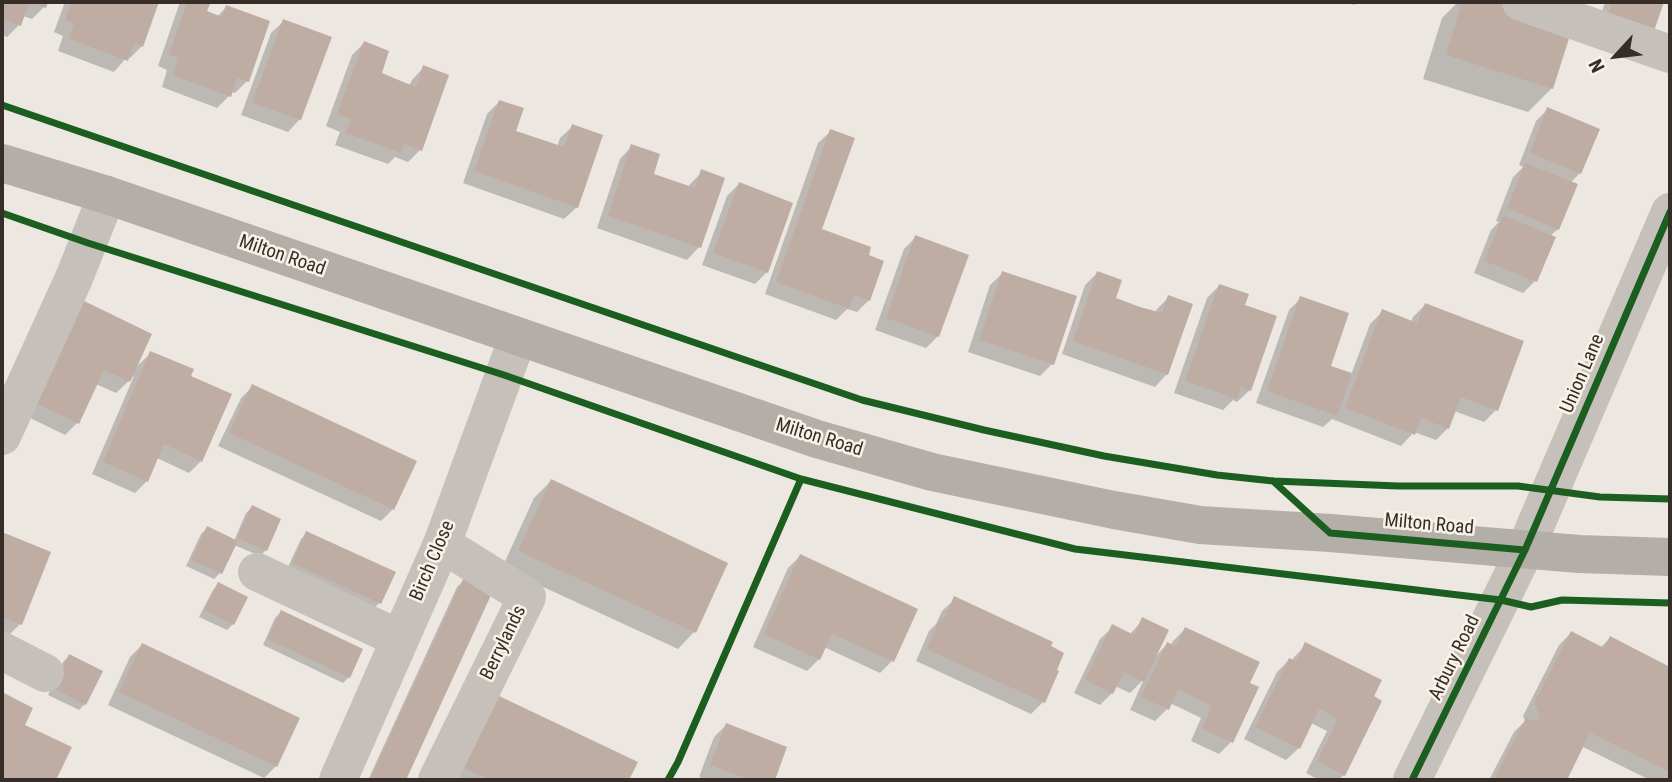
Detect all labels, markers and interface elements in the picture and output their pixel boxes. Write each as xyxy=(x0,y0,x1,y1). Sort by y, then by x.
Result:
north arrow xyxy=(1581,21,1651,91)
text: N xyxy=(1584,55,1610,76)
street label: Milton Road xyxy=(236,231,328,281)
street label: Union Lane xyxy=(1556,331,1610,417)
street label: Milton Road xyxy=(773,414,865,462)
street label: Milton Road xyxy=(1383,510,1475,540)
street label: Birch Close xyxy=(406,517,460,605)
street label: Berrylands xyxy=(476,602,532,684)
street label: Arbury Road xyxy=(1425,612,1485,704)

